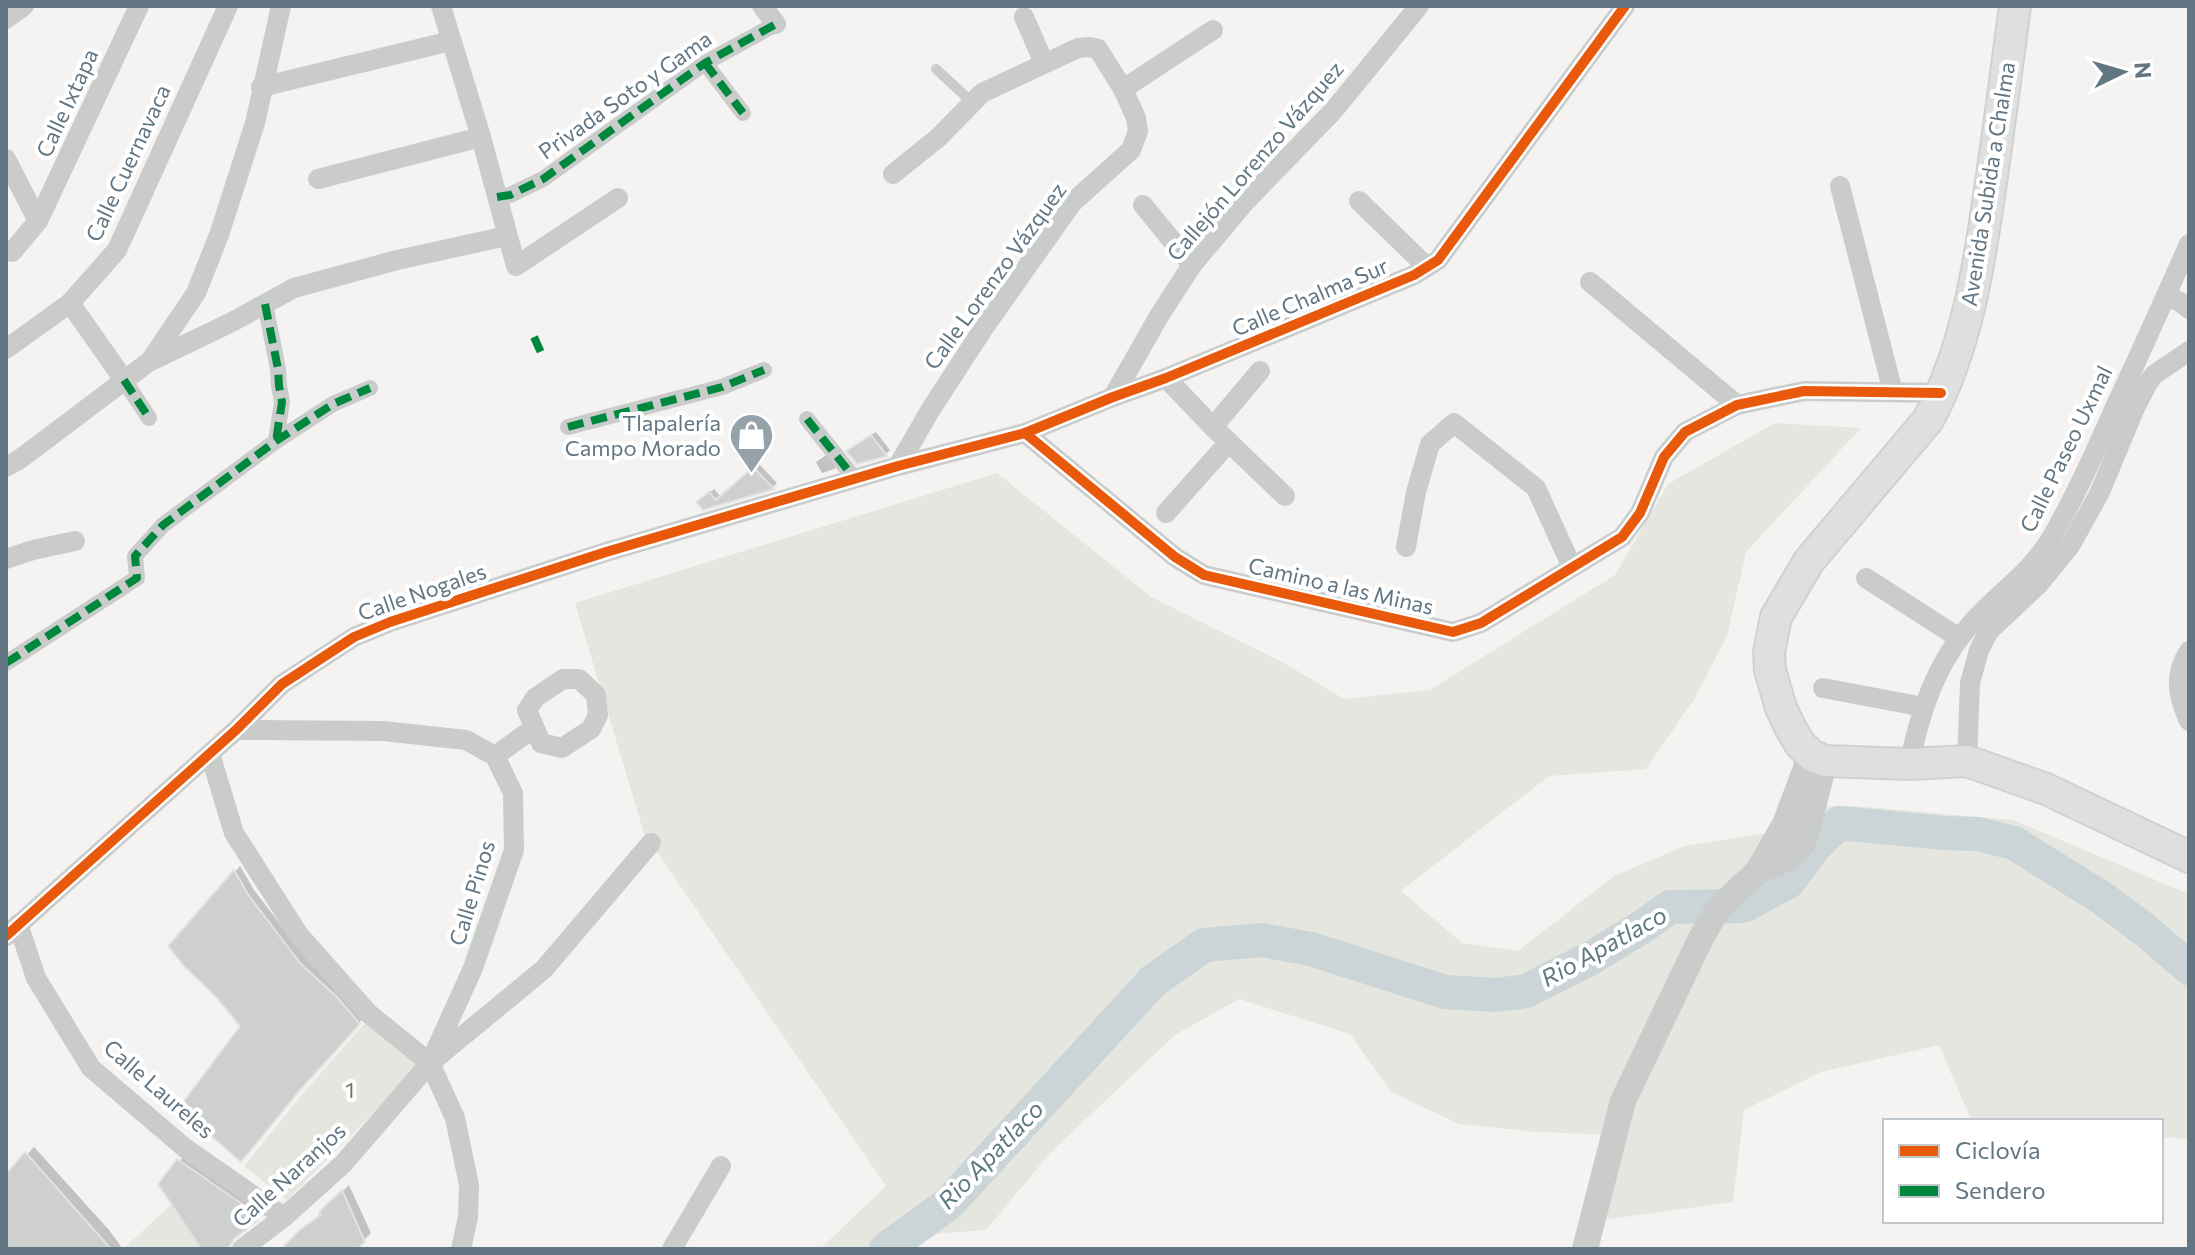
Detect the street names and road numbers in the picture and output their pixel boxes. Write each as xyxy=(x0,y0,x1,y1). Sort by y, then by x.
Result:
street label: Privada Soto y Gama xyxy=(533,25,717,165)
street label: Calle Ixtapa xyxy=(30,44,103,161)
street label: Callejón Lorenzo Vázquez xyxy=(1161,55,1349,266)
street label: Avenida Subida a Chalma xyxy=(1955,60,2020,308)
street label: Calle Cuernavaca xyxy=(79,80,176,246)
street label: Calle Lorenzo Vázquez xyxy=(918,177,1071,374)
street label: Calle Chalma Sur xyxy=(1228,251,1392,342)
street label: Calle Paseo Uxmal xyxy=(2014,361,2118,536)
street label: Camino a las Minas xyxy=(1246,551,1436,620)
street label: Calle Nogales xyxy=(354,557,489,626)
street label: Calle Pinos xyxy=(443,837,500,949)
street label: Calle Laureles xyxy=(99,1033,220,1144)
street label: Calle Naranjos xyxy=(227,1117,351,1232)

